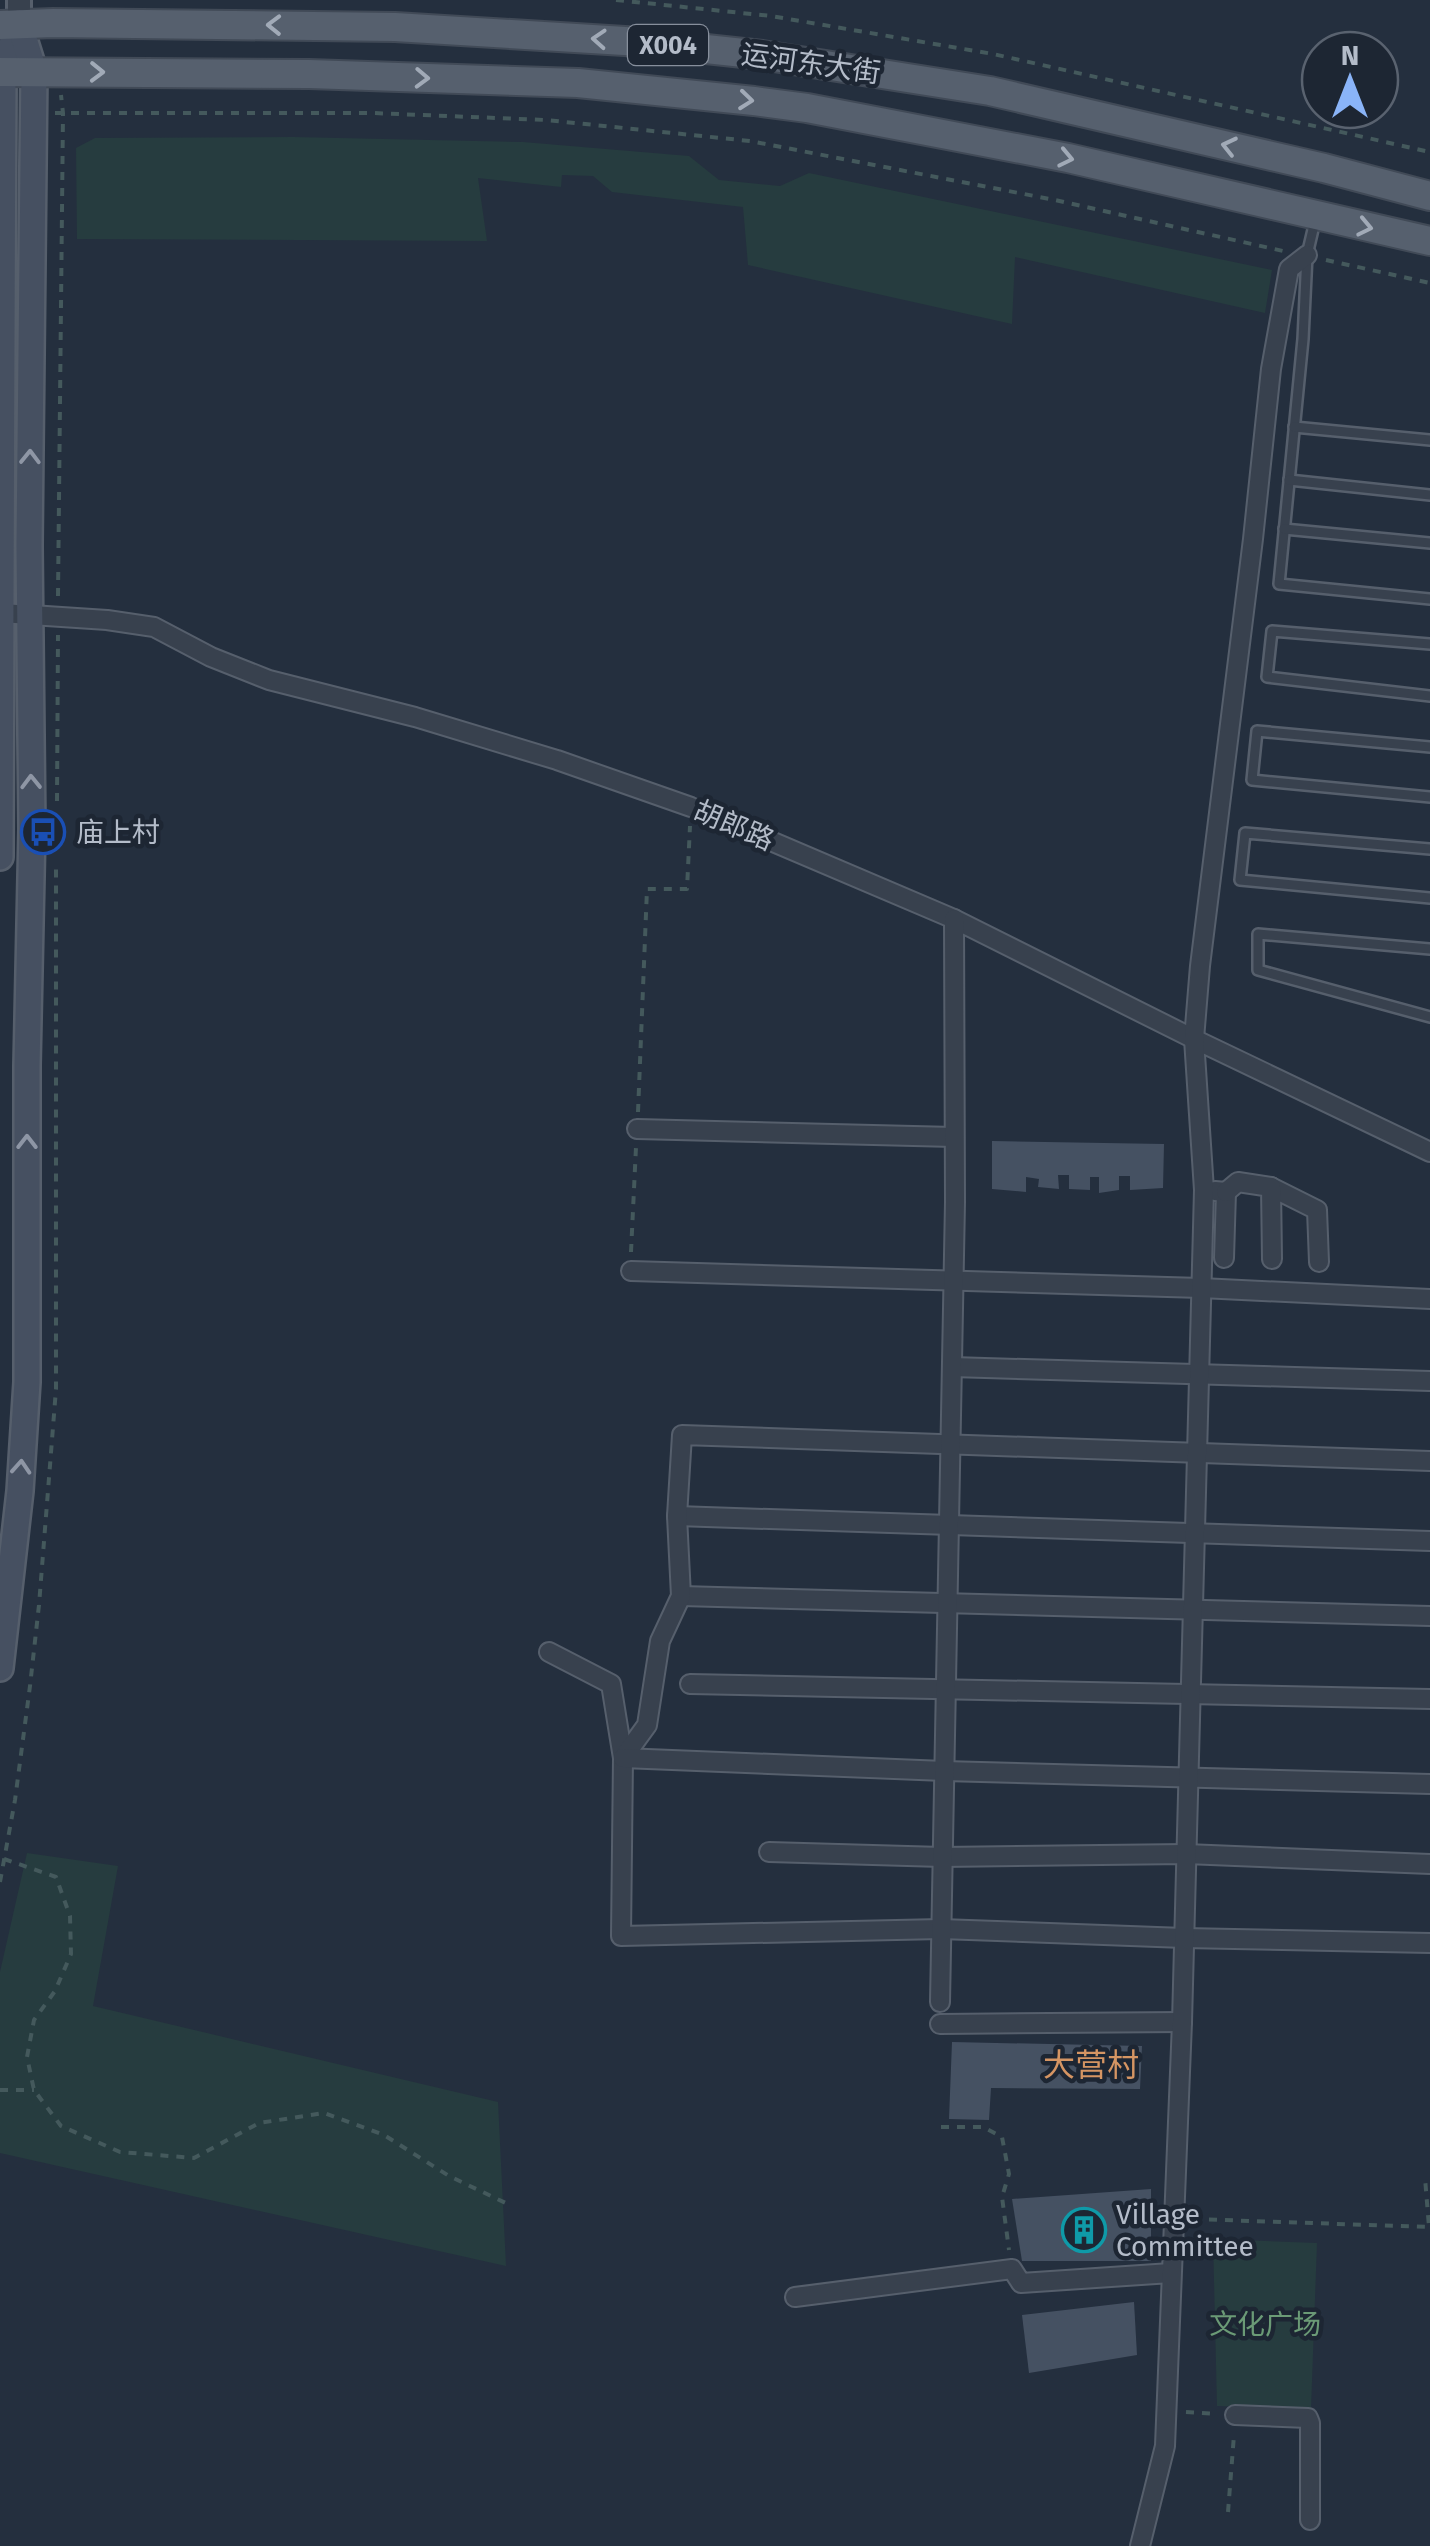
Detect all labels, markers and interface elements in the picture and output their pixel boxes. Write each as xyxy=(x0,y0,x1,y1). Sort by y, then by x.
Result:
one-way arrow xyxy=(266,14,282,36)
road number: X004 xyxy=(628,25,708,65)
one-way arrow xyxy=(590,29,606,50)
north arrow xyxy=(1300,30,1400,130)
street label: 运河东大街 xyxy=(739,37,883,90)
text: N xyxy=(1341,39,1359,72)
one-way arrow xyxy=(90,61,106,83)
one-way arrow xyxy=(415,67,431,88)
one-way arrow xyxy=(739,89,755,110)
one-way arrow xyxy=(1221,137,1238,158)
one-way arrow xyxy=(1057,146,1074,167)
one-way arrow xyxy=(1356,215,1373,236)
one-way arrow xyxy=(19,448,41,464)
one-way arrow xyxy=(20,773,42,788)
street label: 胡郎路 xyxy=(689,794,779,857)
bus stop icon: 庙上村 xyxy=(20,809,66,855)
place label: 庙上村 xyxy=(76,816,160,849)
one-way arrow xyxy=(16,1133,38,1148)
one-way arrow xyxy=(10,1458,31,1474)
district label: 大营村 xyxy=(1043,2046,1139,2084)
place label: Village Committee xyxy=(1116,2198,1254,2263)
building icon: Village Committee xyxy=(1061,2207,1107,2253)
park label: 文化广场 xyxy=(1209,2308,1321,2341)

